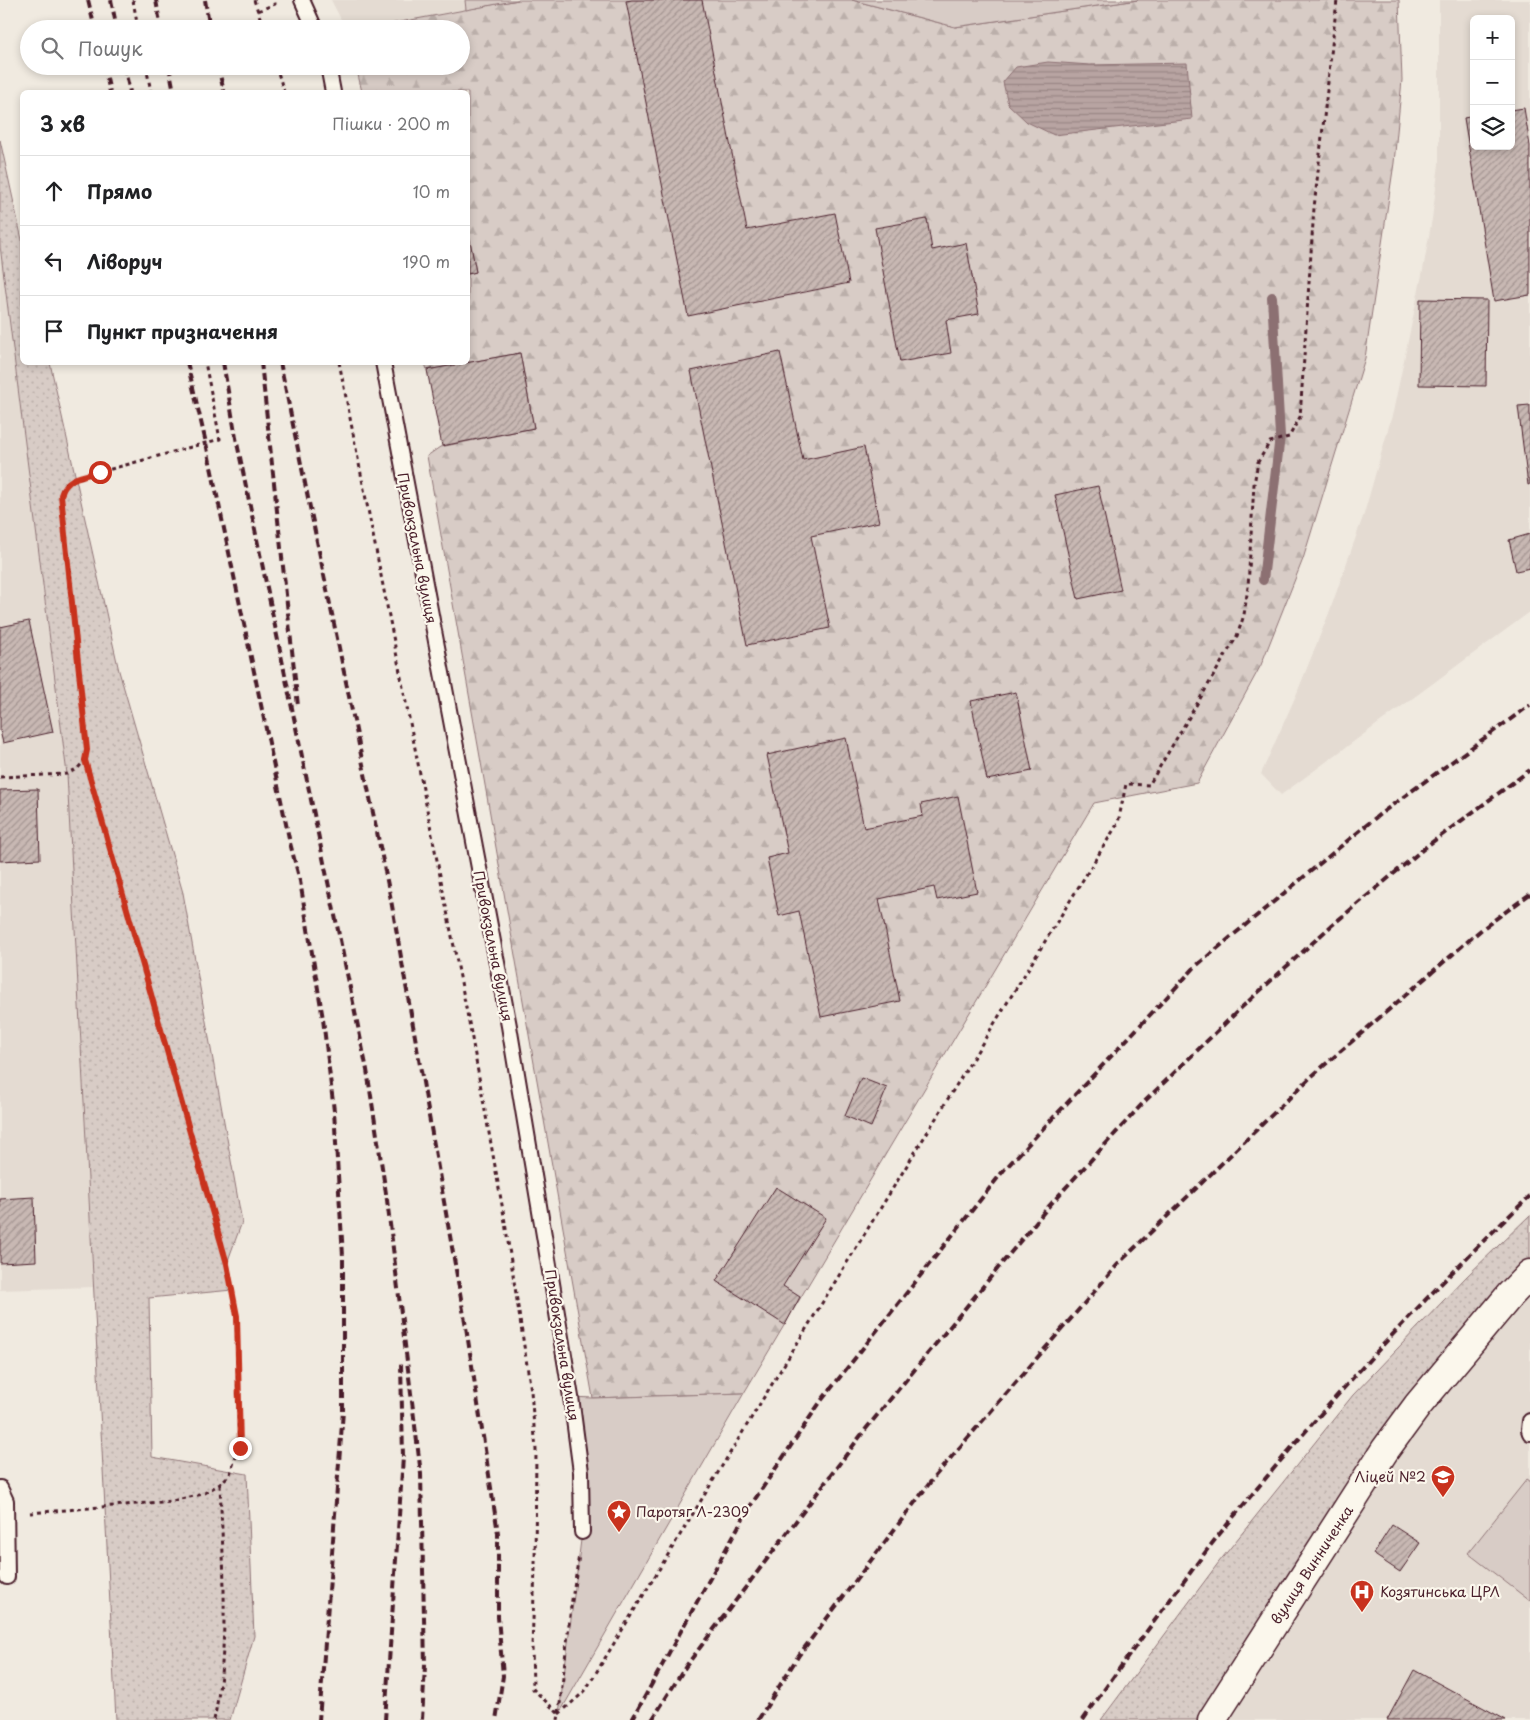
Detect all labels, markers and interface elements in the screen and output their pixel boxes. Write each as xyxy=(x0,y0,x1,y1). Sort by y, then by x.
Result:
map controls xyxy=(1470,15,1515,150)
button: + xyxy=(1470,15,1515,60)
search box xyxy=(20,20,470,75)
icon: search xyxy=(38,34,66,62)
text: Пошук xyxy=(78,34,143,62)
button: − xyxy=(1470,60,1515,105)
button: layers xyxy=(1470,105,1515,150)
text: 3 хв xyxy=(40,107,85,139)
text: Пішки · 200 m xyxy=(332,111,450,135)
icon: ahead xyxy=(40,177,68,205)
text: Прямо xyxy=(87,177,152,205)
text: 10 m xyxy=(413,179,450,203)
icon: left xyxy=(40,247,68,275)
text: Ліворуч xyxy=(87,247,163,275)
text: 190 m xyxy=(402,249,450,273)
icon: arrive xyxy=(40,317,68,345)
text: Пункт призначення xyxy=(87,317,278,345)
route start xyxy=(89,461,112,484)
street label: Привокзальна вулиця xyxy=(393,471,442,625)
street label: Привокзальна вулиця xyxy=(469,869,518,1023)
street label: Привокзальна вулиця xyxy=(540,1268,585,1422)
route end xyxy=(229,1437,252,1460)
school or university icon: Ліцей №2 xyxy=(1430,1464,1456,1498)
place label: Ліцей №2 xyxy=(1355,1466,1426,1487)
place icon: Паротяг Л-2309 xyxy=(606,1499,632,1533)
place label: Паротяг Л-2309 xyxy=(636,1501,749,1522)
street label: вулиця Винниченка xyxy=(1265,1501,1358,1628)
hospital icon: Козятинська ЦРЛ xyxy=(1349,1579,1375,1613)
place label: Козятинська ЦРЛ xyxy=(1380,1581,1500,1602)

